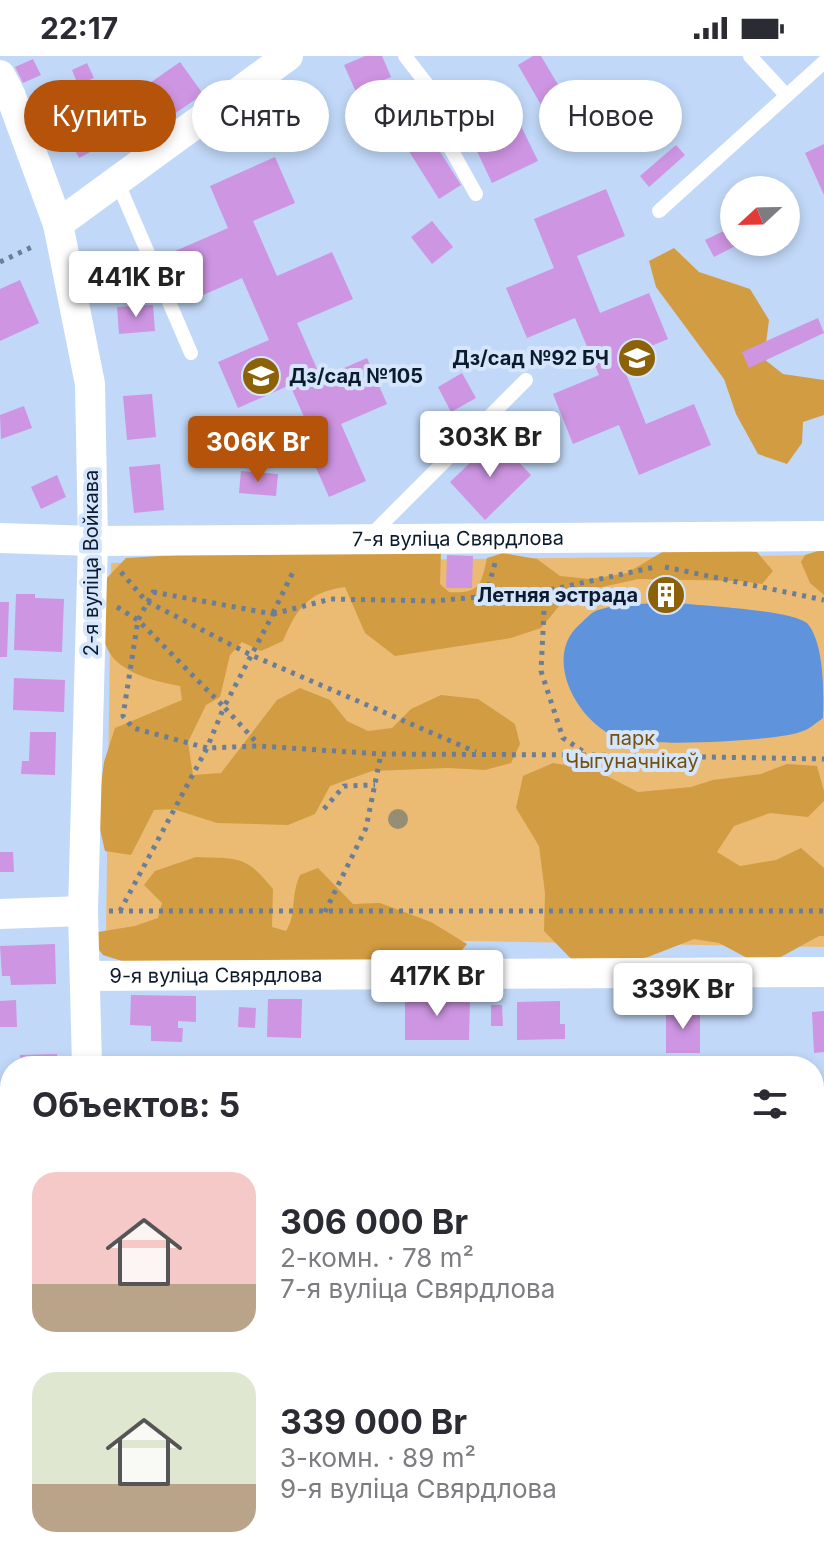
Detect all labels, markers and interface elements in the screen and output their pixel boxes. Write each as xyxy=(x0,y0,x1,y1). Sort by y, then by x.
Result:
text: 22:17 xyxy=(40,10,118,46)
chip: Купить xyxy=(24,80,176,152)
chip: Снять xyxy=(192,80,329,152)
chip: Фильтры xyxy=(345,80,523,152)
chip: Новое xyxy=(539,80,682,152)
north arrow xyxy=(720,176,800,256)
map controls xyxy=(720,176,800,256)
pin: 441K Br xyxy=(62,251,210,319)
text: 441K Br xyxy=(87,261,185,292)
school or university icon: Дз/сад №92 БЧ xyxy=(616,337,658,379)
place label: Дз/сад №92 БЧ xyxy=(452,346,609,370)
school or university icon: Дз/сад №105 xyxy=(240,355,282,397)
place label: Дз/сад №105 xyxy=(289,364,423,388)
pin: 303K Br xyxy=(416,411,564,479)
pin: 306K Br xyxy=(184,416,332,484)
text: 303K Br xyxy=(438,421,542,452)
text: 306K Br xyxy=(206,426,310,457)
street label: 2-я вуліца Войкава xyxy=(79,470,103,656)
street label: 7-я вуліца Свярдлова xyxy=(352,526,564,551)
building icon: Летняя эстрада xyxy=(645,574,687,616)
place label: Летняя эстрада xyxy=(477,583,638,607)
park label: парк Чыгуначнікаў xyxy=(565,726,699,773)
pin: 417K Br xyxy=(363,950,511,1018)
text: 417K Br xyxy=(389,960,485,991)
street label: 9-я вуліца Свярдлова xyxy=(109,963,323,988)
pin: 339K Br xyxy=(609,963,757,1031)
text: 339K Br xyxy=(631,973,735,1004)
icon: filters xyxy=(748,1082,792,1126)
text: Объектов: 5 xyxy=(32,1084,240,1125)
text: 306 000 Br xyxy=(280,1201,468,1242)
icon: home xyxy=(96,1204,192,1300)
text: 2-комн. · 78 m² xyxy=(280,1242,474,1273)
text: 7-я вуліца Свярдлова xyxy=(280,1273,555,1304)
text: 339 000 Br xyxy=(280,1401,467,1442)
icon: home xyxy=(96,1404,192,1500)
text: 3-комн. · 89 m² xyxy=(280,1442,476,1473)
text: 9-я вуліца Свярдлова xyxy=(280,1473,557,1504)

